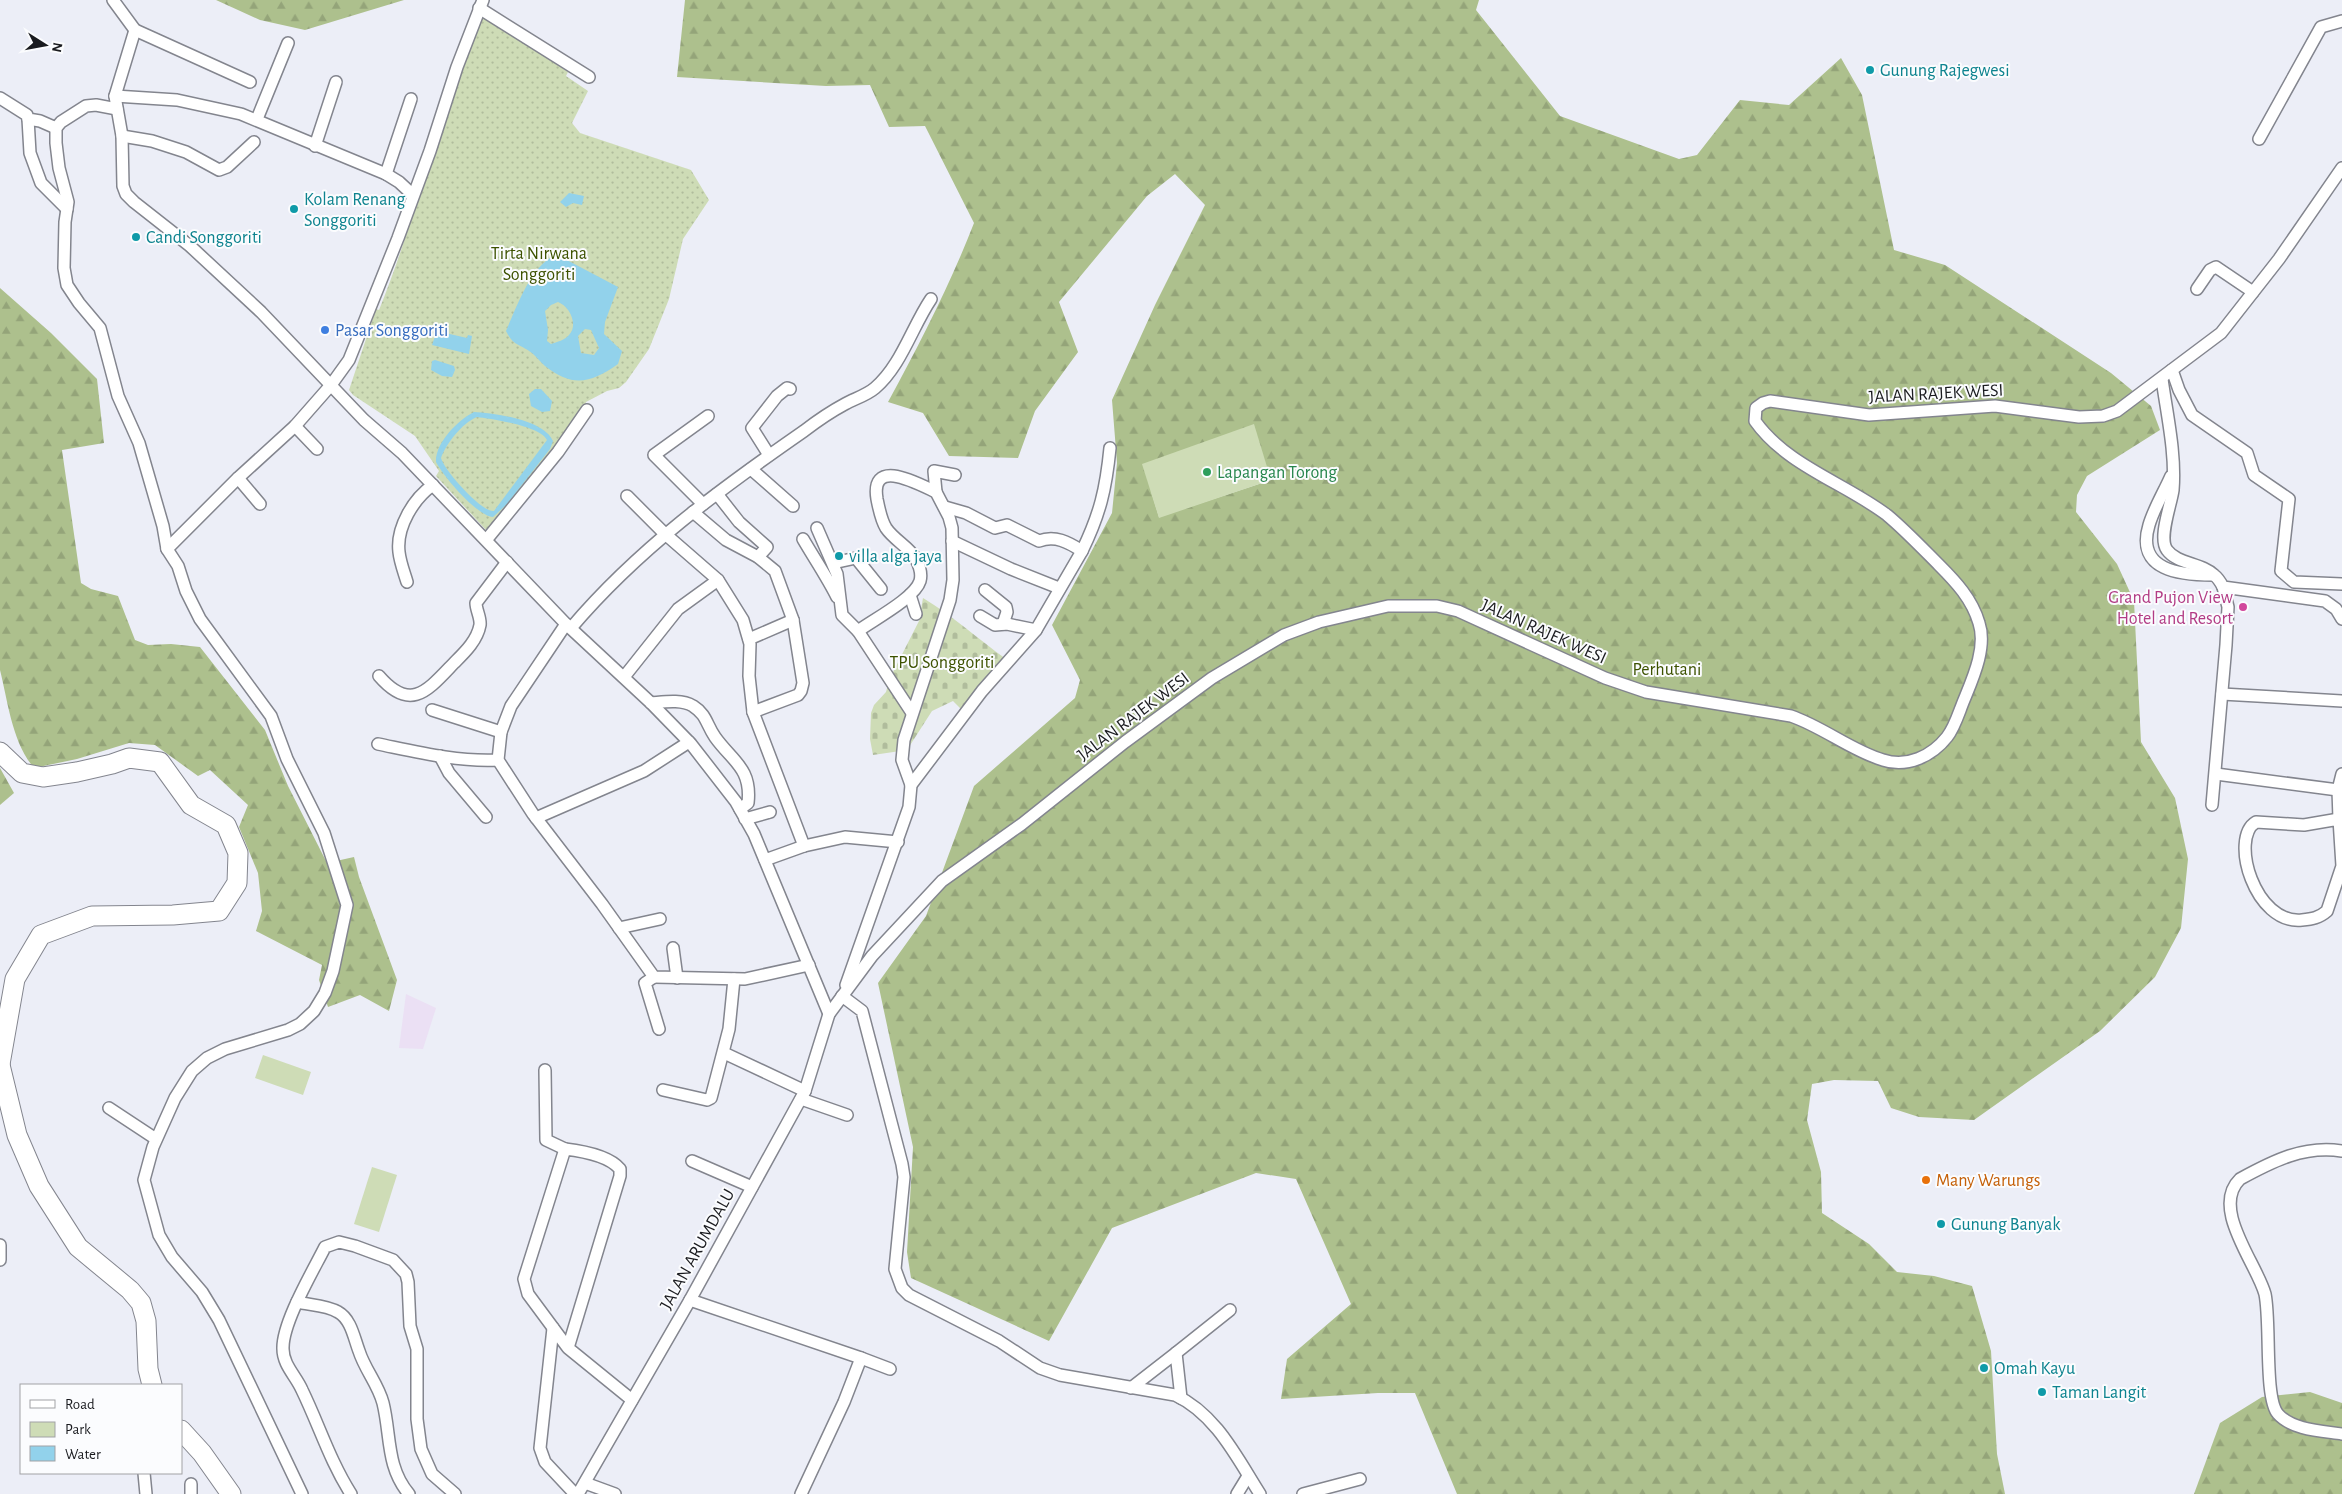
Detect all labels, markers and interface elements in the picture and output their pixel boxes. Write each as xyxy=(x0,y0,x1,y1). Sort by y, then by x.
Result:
north arrow xyxy=(20,20,70,70)
text: N xyxy=(49,41,65,53)
place label: Gunung Rajegwesi xyxy=(1880,62,2010,80)
marker: Gunung Rajegwesi xyxy=(1864,64,1876,76)
place label: Kolam Renang Songgoriti xyxy=(304,191,406,230)
marker: Kolam Renang Songgoriti xyxy=(288,203,300,215)
place label: Candi Songgoriti xyxy=(146,229,262,247)
marker: Candi Songgoriti xyxy=(130,231,142,243)
park label: Tirta Nirwana Songgoriti xyxy=(491,245,587,284)
place label: Pasar Songgoriti xyxy=(335,322,448,340)
marker: Pasar Songgoriti xyxy=(319,324,331,336)
street label: JALAN RAJEK WESI xyxy=(1868,381,2004,407)
place label: Lapangan Torong xyxy=(1217,464,1337,482)
marker: Lapangan Torong xyxy=(1201,466,1213,478)
place label: villa alga jaya xyxy=(849,548,942,566)
marker: villa alga jaya xyxy=(833,550,845,562)
place label: Grand Pujon View Hotel and Resort xyxy=(2108,589,2233,628)
street label: JALAN RAJEK WESI xyxy=(1478,596,1609,668)
marker: Grand Pujon View Hotel and Resort xyxy=(2237,601,2249,613)
park label: TPU Songgoriti xyxy=(890,654,994,672)
park label: Perhutani xyxy=(1633,661,1701,679)
street label: JALAN RAJEK WESI xyxy=(1074,669,1193,765)
place label: Many Warungs xyxy=(1936,1172,2041,1190)
marker: Many Warungs xyxy=(1920,1174,1932,1186)
street label: JALAN ARUMDALU xyxy=(657,1186,739,1313)
place label: Gunung Banyak xyxy=(1951,1216,2061,1234)
marker: Gunung Banyak xyxy=(1935,1218,1947,1230)
place label: Omah Kayu xyxy=(1994,1360,2075,1378)
marker: Omah Kayu xyxy=(1978,1362,1990,1374)
legend xyxy=(20,1384,182,1474)
place label: Taman Langit xyxy=(2052,1384,2147,1402)
marker: Taman Langit xyxy=(2036,1386,2048,1398)
text: Road xyxy=(65,1397,95,1412)
text: Park xyxy=(65,1422,91,1437)
text: Water xyxy=(65,1447,101,1462)

